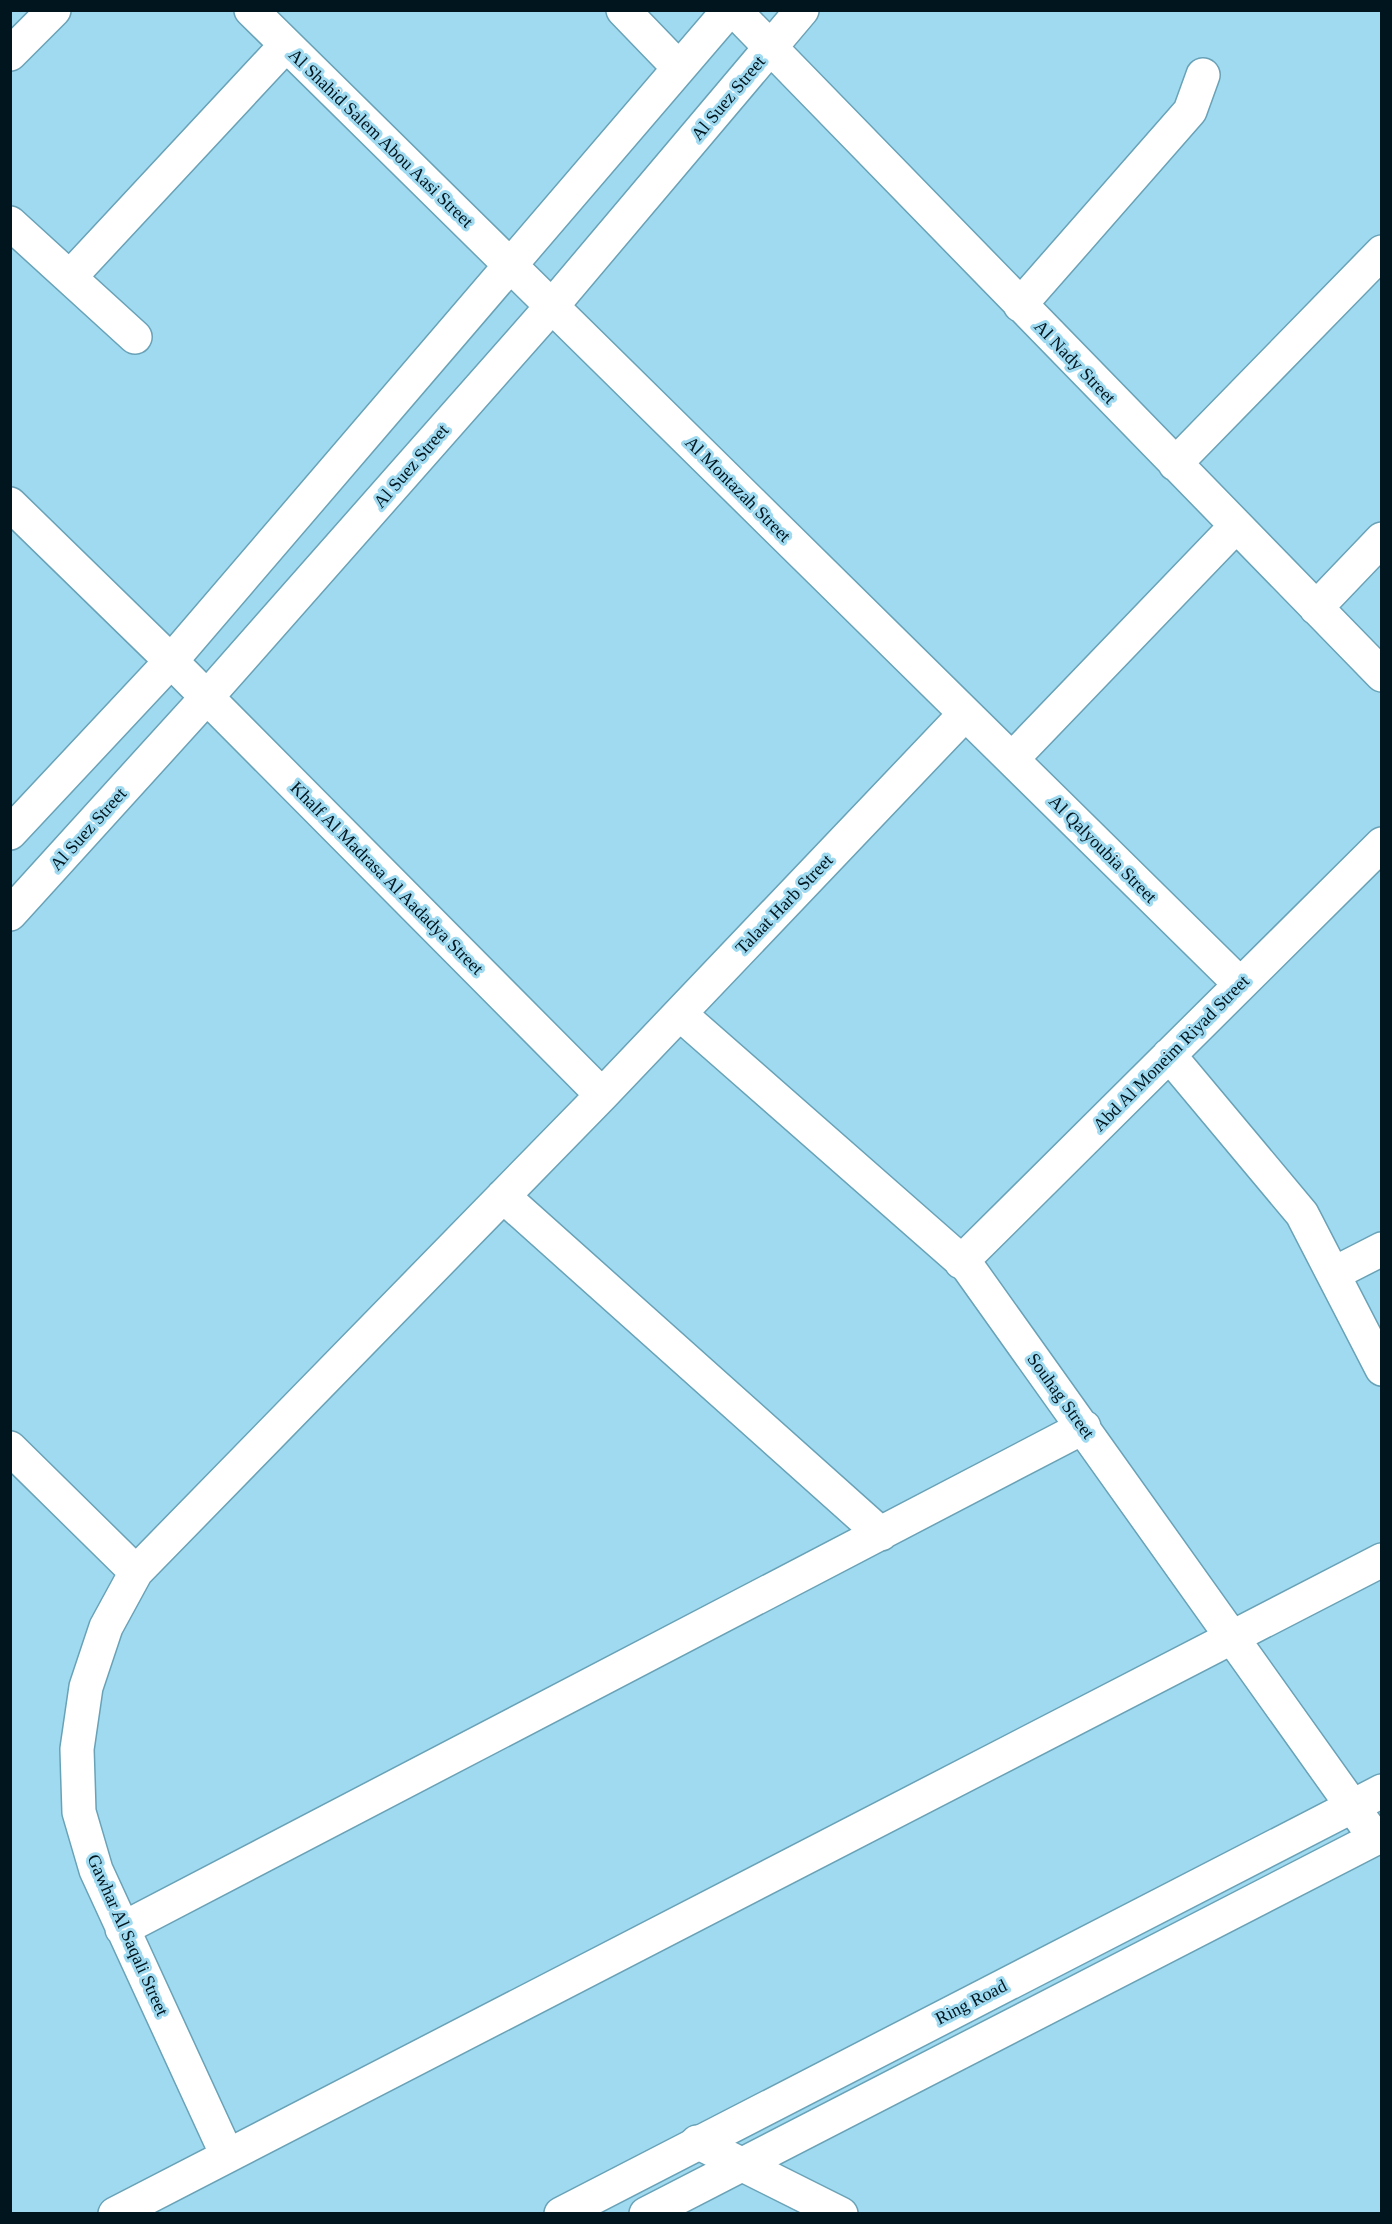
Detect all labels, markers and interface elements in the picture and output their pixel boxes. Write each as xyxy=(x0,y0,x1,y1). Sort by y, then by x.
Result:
street label: Al Shahid Salem Abou Aasi Street xyxy=(285,45,477,231)
street label: Al Suez Street xyxy=(687,52,769,144)
street label: Al Nady Street xyxy=(1030,316,1120,408)
street label: Al Suez Street xyxy=(369,420,453,512)
street label: Al Montazah Street xyxy=(681,432,795,546)
street label: Khalf Al Madrasa Al Aadadya Street xyxy=(286,777,488,979)
street label: Al Suez Street xyxy=(46,784,130,874)
street label: Al Qalyoubia Street xyxy=(1045,791,1161,907)
street label: Talaat Harb Street xyxy=(731,850,837,958)
street label: Abd Al Moneim Riyad Street xyxy=(1089,971,1253,1135)
street label: Souhag Street xyxy=(1023,1349,1099,1443)
street label: Gawhar Al Saqali Street xyxy=(83,1851,173,2019)
street label: Ring Road xyxy=(932,1975,1010,2029)

